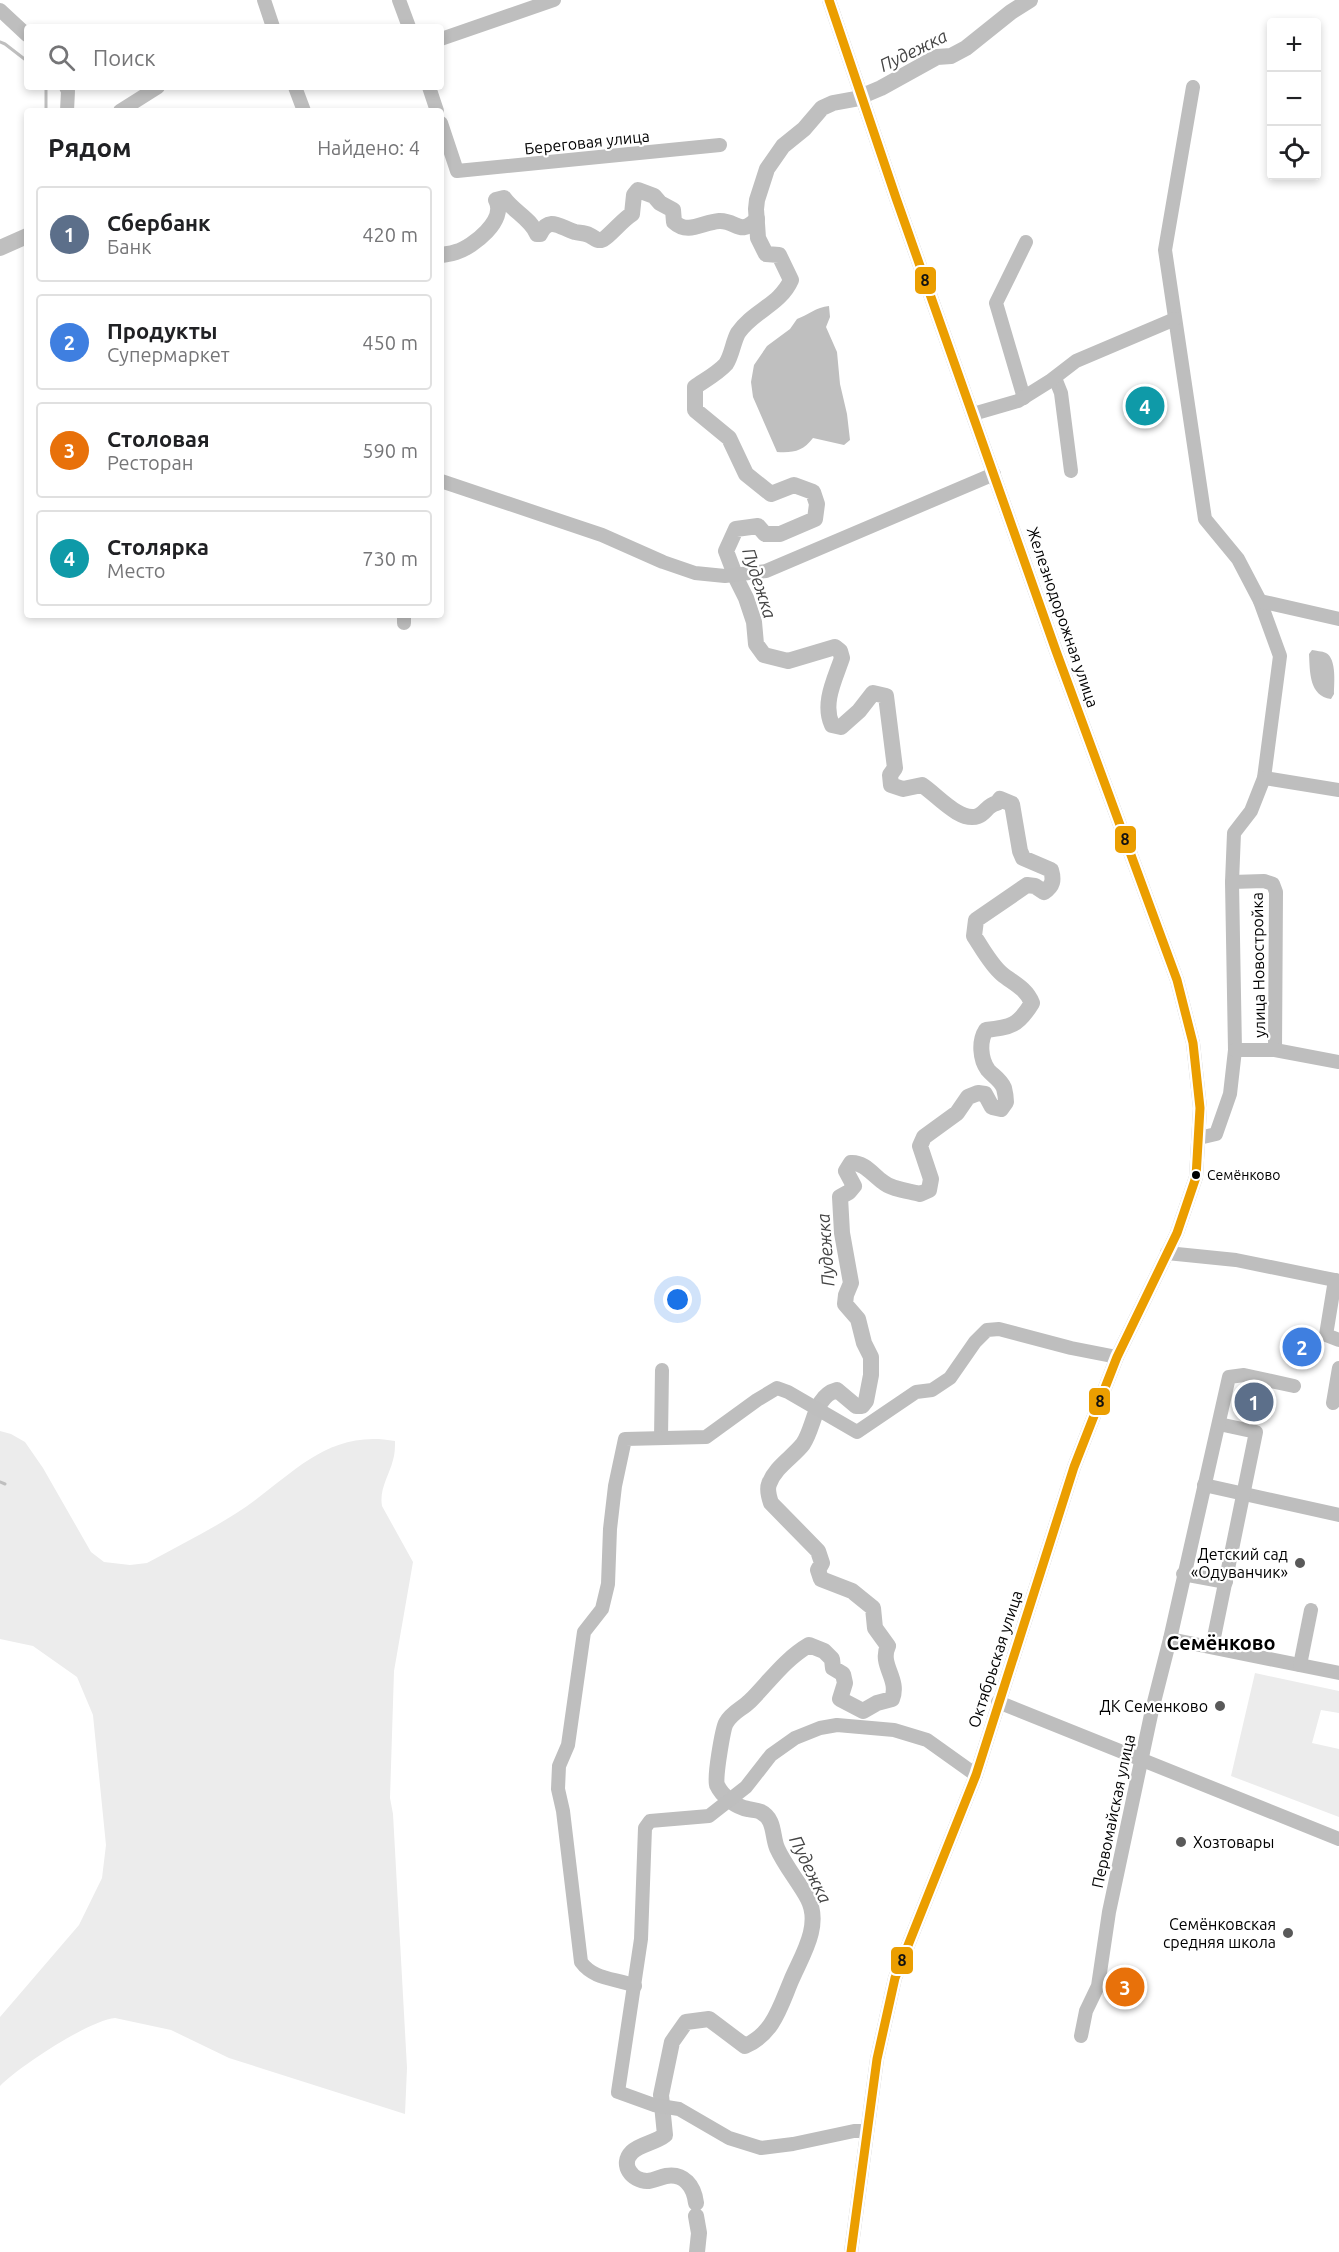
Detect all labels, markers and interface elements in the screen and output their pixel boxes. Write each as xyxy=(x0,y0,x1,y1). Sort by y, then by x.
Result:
map controls xyxy=(1267,18,1321,180)
button: + xyxy=(1267,18,1321,72)
search box xyxy=(24,24,444,90)
water label: Пудежка xyxy=(876,25,950,75)
icon: search xyxy=(45,41,78,74)
text: Поиск xyxy=(93,45,156,70)
button: − xyxy=(1267,72,1321,126)
street label: Береговая улица xyxy=(523,126,651,158)
button: locate xyxy=(1267,126,1321,180)
text: Рядом xyxy=(48,133,132,162)
text: Найдено: 4 xyxy=(317,136,420,159)
text: Сбербанк xyxy=(107,210,211,235)
text: 1 xyxy=(64,223,75,246)
text: 420 m xyxy=(362,223,418,246)
text: Банк xyxy=(107,235,152,258)
line badge: 8 xyxy=(914,266,937,295)
text: 8 xyxy=(920,271,930,289)
text: Продукты xyxy=(107,318,217,343)
text: 2 xyxy=(64,331,75,354)
text: 450 m xyxy=(362,331,418,354)
text: Супермаркет xyxy=(107,343,230,366)
pin: 4 xyxy=(1126,384,1164,428)
text: Столовая xyxy=(107,426,210,451)
text: 3 xyxy=(64,439,75,462)
text: 590 m xyxy=(362,439,418,462)
text: Ресторан xyxy=(107,451,193,474)
street label: Железнодорожная улица xyxy=(1024,524,1102,710)
text: Столярка xyxy=(107,534,209,559)
water label: Пудежка xyxy=(739,545,781,621)
text: 4 xyxy=(64,547,75,570)
text: 730 m xyxy=(362,547,418,570)
text: Место xyxy=(107,559,166,582)
line badge: 8 xyxy=(1114,825,1137,854)
text: 8 xyxy=(1120,830,1130,848)
street label: улица Новостройка xyxy=(1248,892,1268,1038)
place label: Семёнково xyxy=(1207,1167,1280,1183)
marker: Семёнково xyxy=(1190,1169,1202,1181)
water label: Пудежка xyxy=(812,1213,838,1287)
your location xyxy=(663,1285,692,1314)
pin: 2 xyxy=(1282,1324,1322,1370)
pin: 1 xyxy=(1234,1380,1274,1424)
line badge: 8 xyxy=(1088,1387,1111,1416)
text: 8 xyxy=(1095,1392,1105,1410)
place label: Детский сад «Одуванчик» xyxy=(1191,1545,1288,1581)
marker: Детский сад «Одуванчик» xyxy=(1293,1556,1307,1570)
street label: Октябрьская улица xyxy=(964,1588,1026,1730)
district label: Семёнково xyxy=(1166,1631,1276,1654)
place label: ДК Семенково xyxy=(1100,1697,1208,1715)
marker: ДК Семенково xyxy=(1213,1699,1227,1713)
street label: Первомайская улица xyxy=(1088,1732,1138,1890)
water label: Пудежка xyxy=(786,1832,836,1906)
place label: Хозтовары xyxy=(1193,1833,1274,1851)
marker: Хозтовары xyxy=(1174,1835,1188,1849)
place label: Семёнковская средняя школа xyxy=(1163,1915,1276,1951)
marker: Семёнковская средняя школа xyxy=(1281,1926,1295,1940)
line badge: 8 xyxy=(890,1946,914,1975)
text: 8 xyxy=(897,1951,907,1969)
pin: 3 xyxy=(1106,1964,1144,2010)

